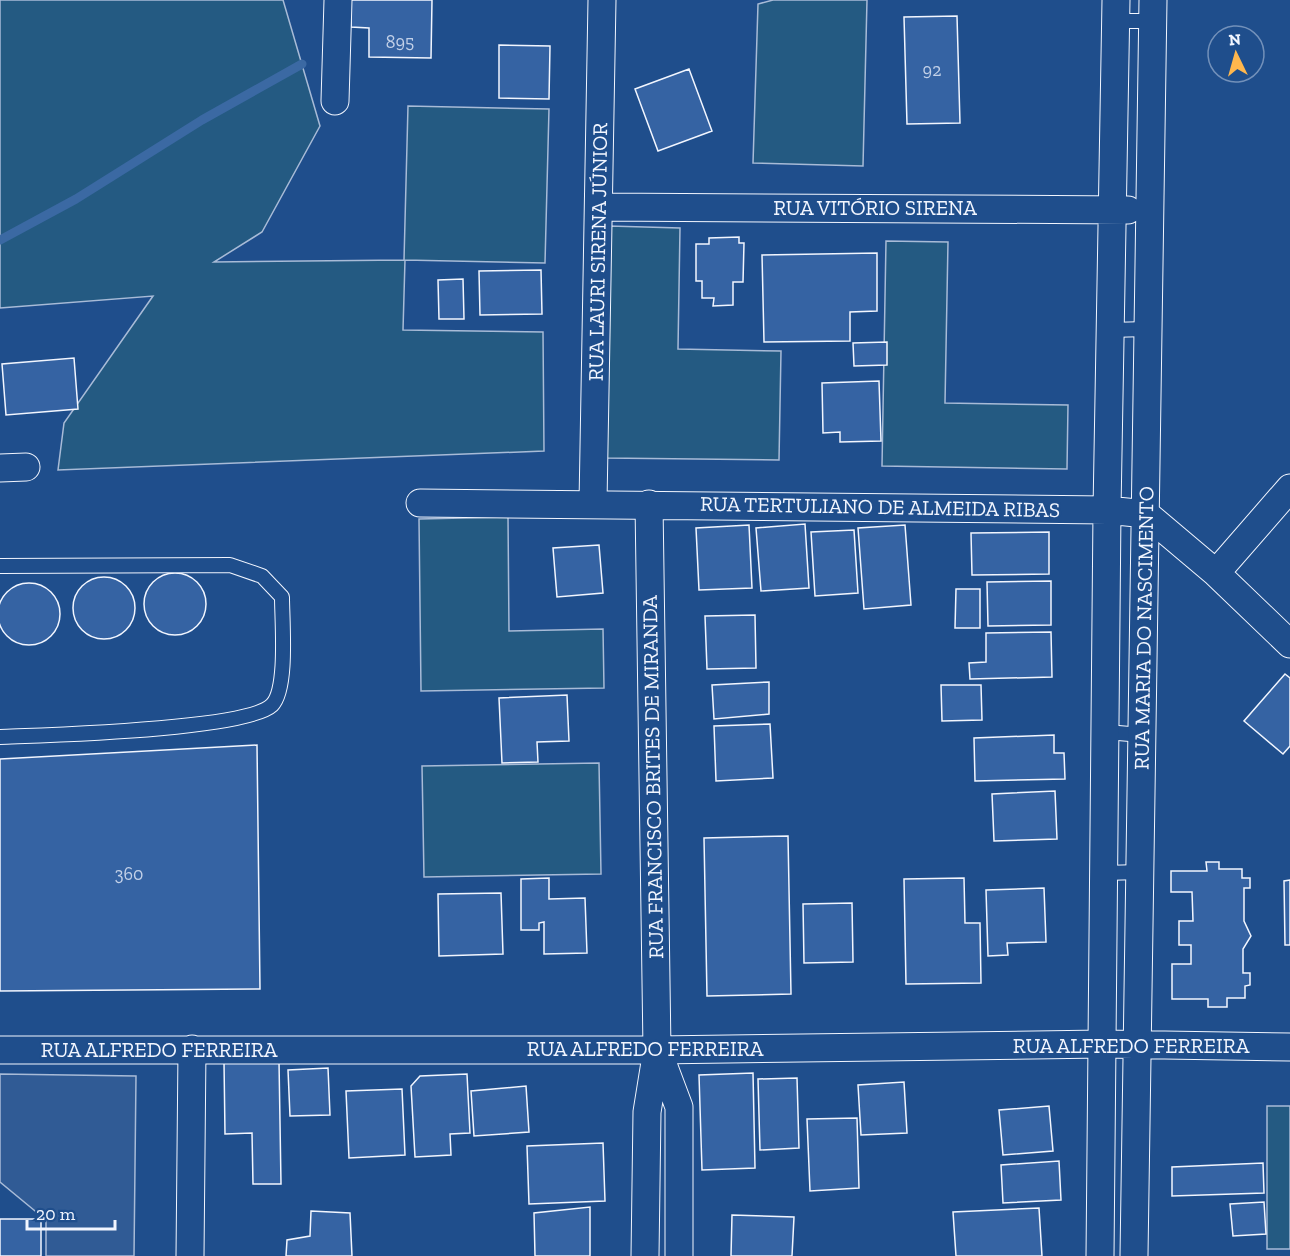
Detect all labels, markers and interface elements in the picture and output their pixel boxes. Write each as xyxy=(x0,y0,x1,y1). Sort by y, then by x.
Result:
north arrow xyxy=(1206,24,1266,84)
text: N xyxy=(1228,30,1242,50)
house number: 895 xyxy=(386,31,414,53)
house number: 92 xyxy=(923,59,941,81)
street label: RUA LAURI SIRENA JÚNIOR xyxy=(583,123,612,381)
street label: RUA VITÓRIO SIRENA xyxy=(773,195,977,220)
street label: RUA MARIA DO NASCIMENTO xyxy=(1129,486,1158,770)
street label: RUA TERTULIANO DE ALMEIDA RIBAS xyxy=(700,491,1060,522)
street label: RUA FRANCISCO BRITES DE MIRANDA xyxy=(637,595,668,959)
house number: 360 xyxy=(115,863,143,885)
street label: RUA ALFREDO FERREIRA xyxy=(1013,1033,1250,1058)
street label: RUA ALFREDO FERREIRA xyxy=(527,1036,764,1061)
street label: RUA ALFREDO FERREIRA xyxy=(41,1037,278,1062)
scale bar xyxy=(27,1193,116,1231)
text: 20 m xyxy=(36,1203,76,1225)

